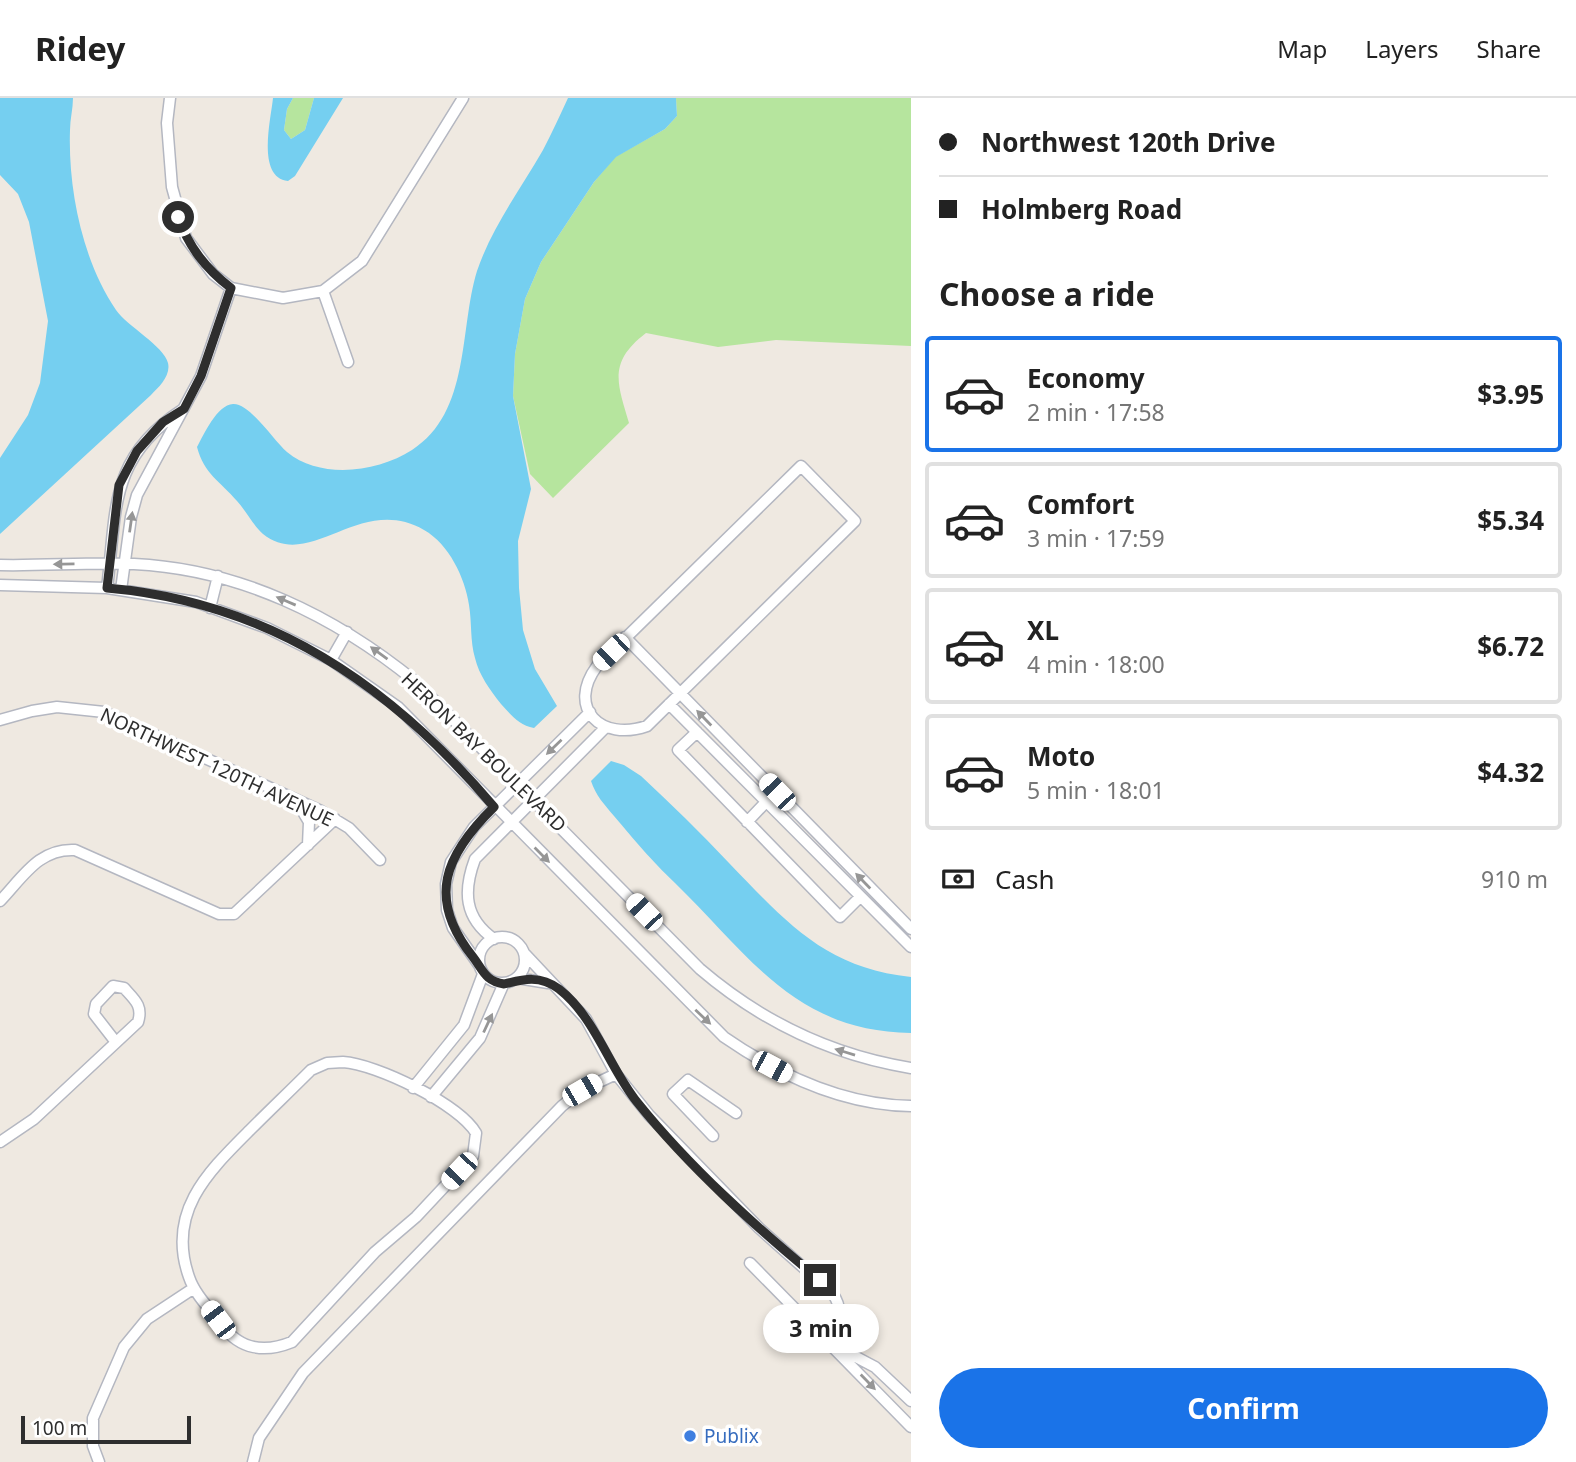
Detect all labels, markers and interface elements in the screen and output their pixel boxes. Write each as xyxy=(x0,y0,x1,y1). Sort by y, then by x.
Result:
text: Ridey xyxy=(35,26,125,71)
text: Map xyxy=(1277,32,1327,65)
text: Layers xyxy=(1365,32,1439,65)
text: Share xyxy=(1477,32,1541,65)
text: Northwest 120th Drive xyxy=(981,124,1275,160)
text: Holmberg Road xyxy=(981,191,1182,227)
route start xyxy=(162,201,194,233)
text: Choose a ride xyxy=(939,272,1155,315)
text: Economy xyxy=(1027,360,1145,396)
icon: car xyxy=(943,363,1006,426)
text: $3.95 xyxy=(1477,376,1544,412)
text: 2 min · 17:58 xyxy=(1027,396,1165,428)
text: Comfort xyxy=(1027,486,1135,522)
icon: car xyxy=(943,489,1006,552)
text: $5.34 xyxy=(1477,502,1544,538)
one-way arrow xyxy=(126,511,137,533)
text: 3 min · 17:59 xyxy=(1027,522,1165,554)
one-way arrow xyxy=(53,558,75,570)
one-way arrow xyxy=(276,595,296,607)
text: XL xyxy=(1027,612,1059,648)
icon: car xyxy=(943,615,1006,678)
text: $6.72 xyxy=(1477,628,1544,664)
car xyxy=(589,630,634,674)
one-way arrow xyxy=(370,646,388,660)
text: 4 min · 18:00 xyxy=(1027,648,1165,680)
street label: HERON BAY BOULEVARD xyxy=(396,666,572,838)
street label: NORTHWEST 120TH AVENUE xyxy=(96,701,338,833)
one-way arrow xyxy=(697,710,713,727)
text: Moto xyxy=(1027,738,1095,774)
one-way arrow xyxy=(546,739,563,755)
icon: car xyxy=(943,741,1006,804)
text: $4.32 xyxy=(1477,754,1544,790)
car xyxy=(755,770,800,814)
text: 5 min · 18:01 xyxy=(1027,774,1165,806)
one-way arrow xyxy=(534,846,550,863)
icon: cash xyxy=(939,860,977,898)
text: Cash xyxy=(995,861,1055,897)
text: 910 m xyxy=(1481,863,1548,895)
one-way arrow xyxy=(855,872,872,889)
car xyxy=(622,890,667,934)
one-way arrow xyxy=(694,1008,711,1025)
one-way arrow xyxy=(482,1013,493,1033)
one-way arrow xyxy=(834,1047,855,1057)
car xyxy=(749,1048,796,1086)
car xyxy=(559,1070,606,1110)
car xyxy=(437,1148,482,1194)
route end xyxy=(804,1264,836,1296)
car xyxy=(197,1297,240,1343)
callout: 3 min xyxy=(762,1304,878,1354)
text: 3 min xyxy=(789,1312,853,1344)
button: Confirm xyxy=(939,1368,1548,1448)
one-way arrow xyxy=(860,1374,877,1391)
scale bar xyxy=(21,1413,191,1445)
text: 100 m xyxy=(32,1415,87,1441)
place label: Publix xyxy=(704,1423,759,1449)
marker: Publix xyxy=(682,1428,698,1444)

